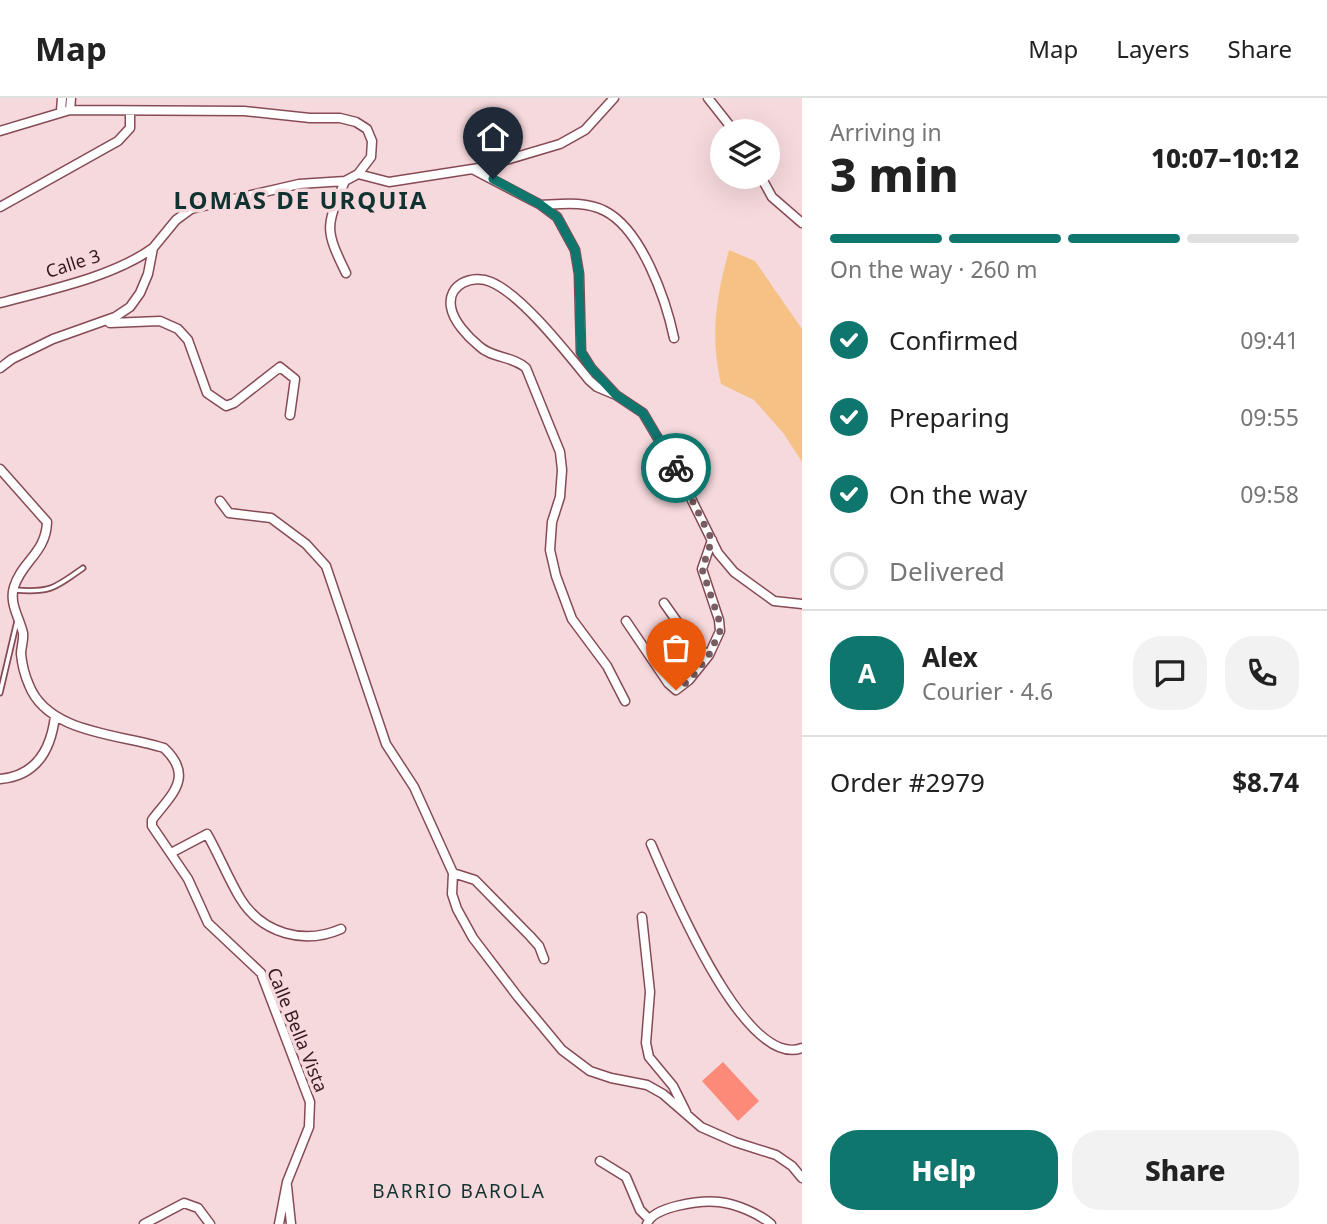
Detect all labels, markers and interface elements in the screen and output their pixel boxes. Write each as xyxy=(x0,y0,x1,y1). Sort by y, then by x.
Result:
text: Map xyxy=(35,26,107,71)
text: Map xyxy=(1028,32,1078,65)
text: Layers xyxy=(1116,32,1190,65)
text: Share xyxy=(1228,32,1292,65)
pin xyxy=(463,107,523,179)
text: Arriving in xyxy=(830,116,942,148)
icon: home xyxy=(474,118,512,156)
map controls xyxy=(710,119,780,189)
button: layers xyxy=(710,119,780,189)
text: 10:07–10:12 xyxy=(1151,140,1299,176)
text: 3 min xyxy=(830,143,959,205)
district label: LOMAS DE URQUIA xyxy=(174,183,428,216)
street label: Calle 3 xyxy=(42,243,103,283)
text: On the way · 260 m xyxy=(830,253,1037,285)
icon: check xyxy=(830,321,868,359)
text: Confirmed xyxy=(889,322,1019,358)
text: 09:41 xyxy=(1240,324,1299,356)
icon: check xyxy=(830,398,868,436)
text: Preparing xyxy=(889,399,1010,435)
text: 09:55 xyxy=(1240,401,1299,433)
courier xyxy=(641,433,711,503)
icon: bike xyxy=(657,449,695,487)
icon: check xyxy=(830,475,868,513)
text: On the way xyxy=(889,476,1027,512)
text: 09:58 xyxy=(1240,478,1299,510)
text: Delivered xyxy=(889,553,1005,589)
pin xyxy=(646,618,706,690)
icon: bag xyxy=(657,629,695,667)
button: chat xyxy=(1133,636,1207,710)
button: phone xyxy=(1225,636,1299,710)
text: Alex xyxy=(922,639,978,675)
text: A xyxy=(858,655,876,691)
text: Courier · 4.6 xyxy=(922,675,1053,707)
text: Order #2979 xyxy=(830,764,985,800)
text: $8.74 xyxy=(1232,764,1299,800)
street label: Calle Bella Vista xyxy=(262,964,334,1095)
button: Help xyxy=(830,1130,1058,1210)
button: Share xyxy=(1072,1130,1299,1210)
district label: BARRIO BAROLA xyxy=(372,1178,546,1204)

